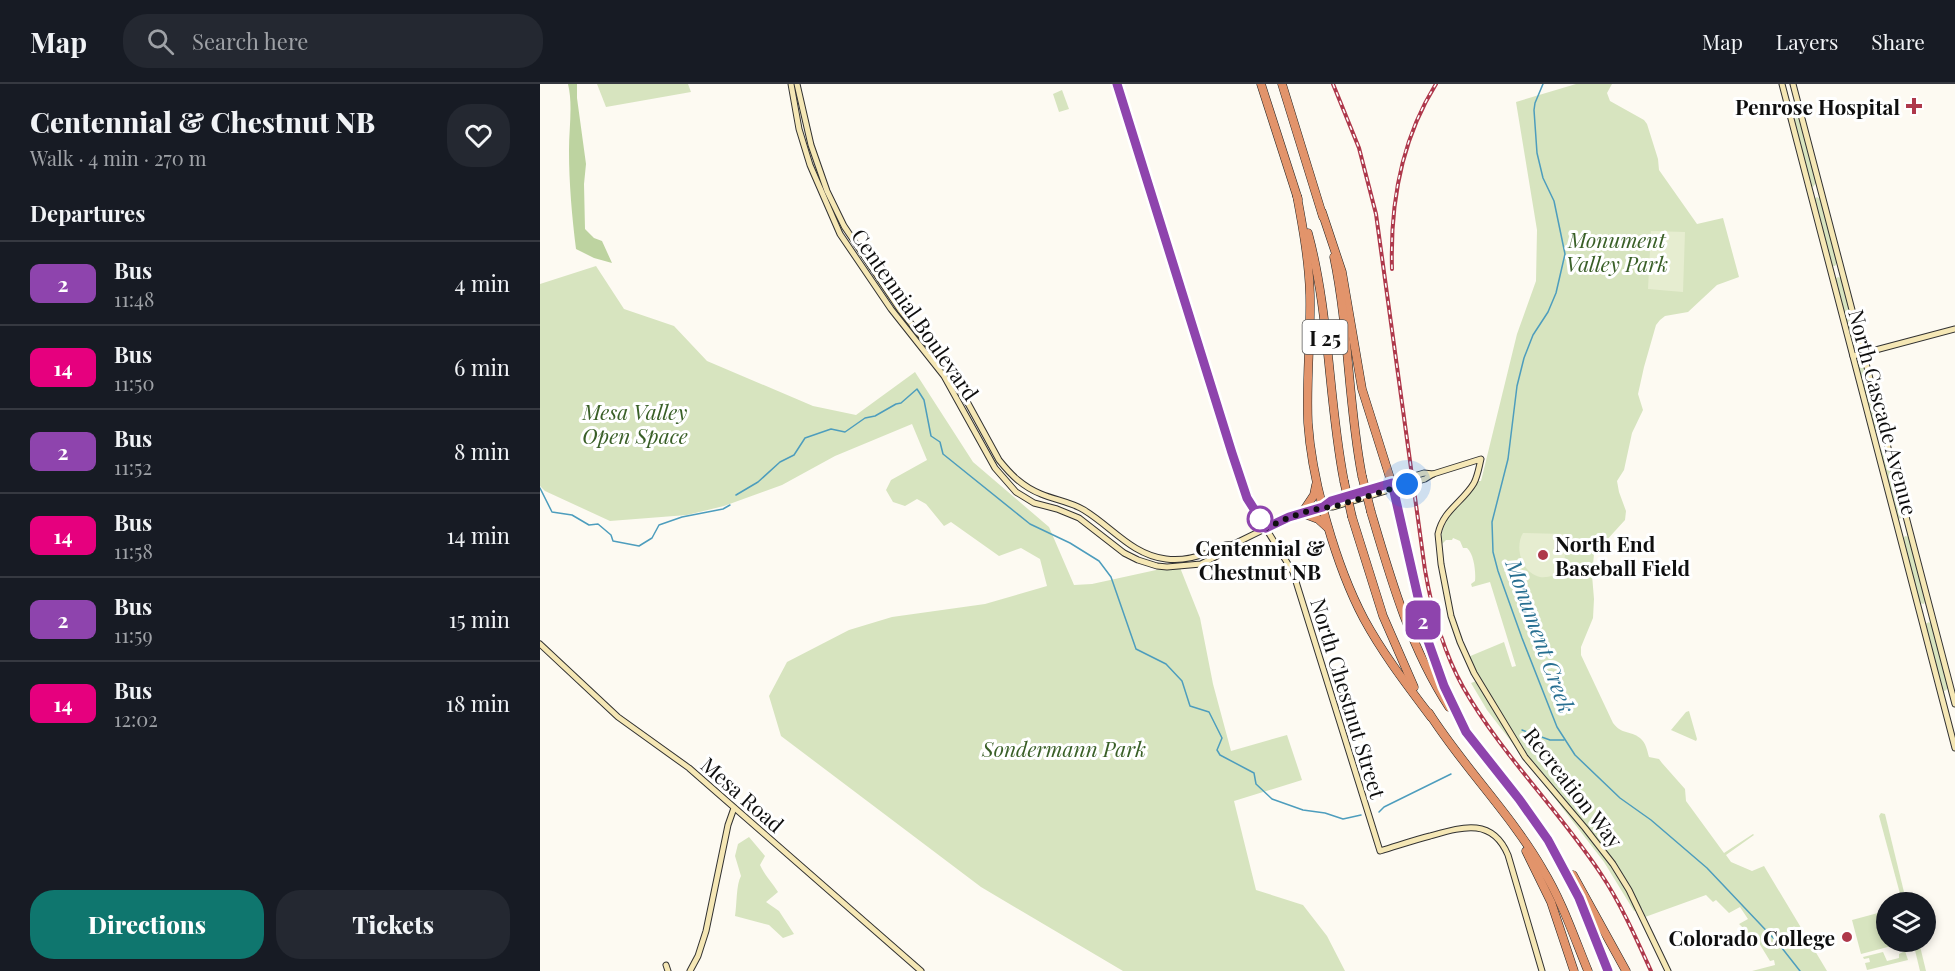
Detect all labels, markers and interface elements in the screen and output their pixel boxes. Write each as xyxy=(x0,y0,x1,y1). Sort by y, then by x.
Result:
search box xyxy=(123,14,543,68)
text: Map xyxy=(30,23,87,60)
icon: search xyxy=(144,25,177,58)
text: Search here xyxy=(192,26,308,56)
text: Map xyxy=(1702,27,1743,55)
text: Layers xyxy=(1776,27,1838,55)
text: Share xyxy=(1871,27,1925,55)
place label: Penrose Hospital xyxy=(1735,92,1900,120)
marker: Penrose Hospital xyxy=(1905,97,1923,115)
text: Centennial & Chestnut NB xyxy=(30,103,375,140)
button: heart xyxy=(447,104,510,167)
text: Walk · 4 min · 270 m xyxy=(30,144,206,171)
text: Departures xyxy=(30,198,145,228)
street label: Centennial Boulevard xyxy=(846,223,986,405)
park label: Monument Valley Park xyxy=(1566,225,1668,277)
text: Bus xyxy=(114,255,152,285)
text: 4 min xyxy=(455,268,510,298)
text: 2 xyxy=(58,269,68,297)
text: 11:48 xyxy=(114,285,154,312)
street label: North Cascade Avenue xyxy=(1843,306,1925,518)
road number: I 25 xyxy=(1302,320,1348,354)
text: Bus xyxy=(114,339,152,369)
text: 6 min xyxy=(454,352,510,382)
text: 14 xyxy=(53,353,73,381)
text: 11:50 xyxy=(114,369,154,396)
park label: Mesa Valley Open Space xyxy=(582,397,688,449)
text: Bus xyxy=(114,423,152,453)
text: 8 min xyxy=(454,436,510,466)
text: 2 xyxy=(58,437,68,465)
text: 11:52 xyxy=(114,453,152,480)
your location xyxy=(1392,469,1422,499)
marker: Centennial & Chestnut NB xyxy=(1247,506,1273,532)
text: Bus xyxy=(114,507,152,537)
text: 14 min xyxy=(446,520,510,550)
text: 14 xyxy=(53,521,73,549)
place label: North End Baseball Field xyxy=(1555,529,1690,581)
place label: Centennial & Chestnut NB xyxy=(1195,533,1325,585)
text: 11:58 xyxy=(114,537,153,564)
marker: North End Baseball Field xyxy=(1536,548,1550,562)
water label: Monument Creek xyxy=(1499,554,1583,717)
text: Bus xyxy=(114,591,152,621)
street label: North Chestnut Street xyxy=(1305,594,1393,802)
line badge: 2 xyxy=(1404,600,1442,640)
text: 15 min xyxy=(449,604,510,634)
text: 2 xyxy=(58,605,68,633)
text: 2 xyxy=(1418,606,1428,634)
text: 11:59 xyxy=(114,621,153,648)
text: Bus xyxy=(114,675,152,705)
text: 18 min xyxy=(446,688,510,718)
text: 14 xyxy=(53,689,73,717)
text: 12:02 xyxy=(114,705,158,732)
street label: Recreation Way xyxy=(1518,721,1630,853)
park label: Sondermann Park xyxy=(981,734,1146,762)
street label: Mesa Road xyxy=(696,750,790,838)
button: Directions xyxy=(30,890,264,959)
button: Tickets xyxy=(276,890,510,959)
map controls xyxy=(1876,892,1936,952)
button: layers xyxy=(1876,892,1936,952)
place label: Colorado College xyxy=(1668,923,1835,951)
marker: Colorado College xyxy=(1840,930,1854,944)

